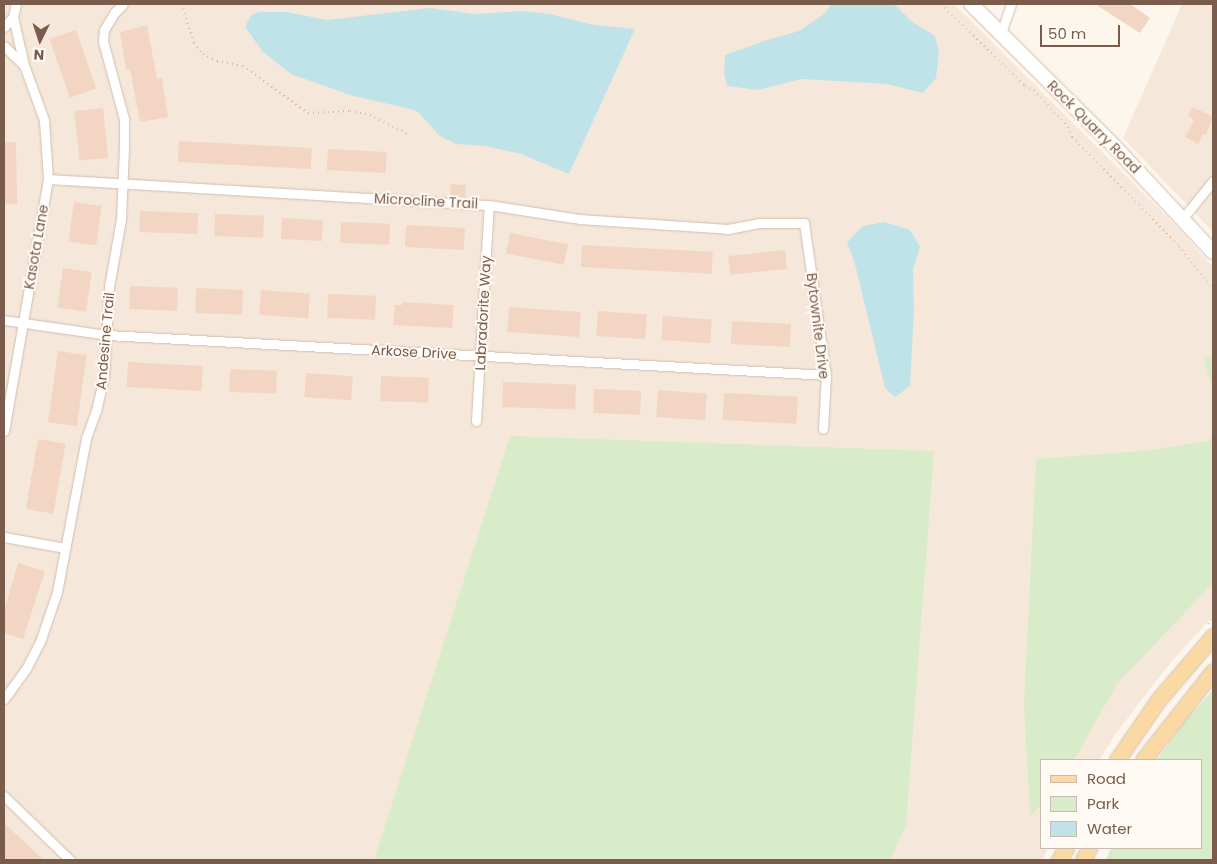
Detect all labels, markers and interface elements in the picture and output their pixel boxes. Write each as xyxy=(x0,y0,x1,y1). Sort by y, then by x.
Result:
north arrow xyxy=(15,15,65,65)
scale bar xyxy=(1042,15,1122,47)
text: 50 m xyxy=(1048,23,1086,44)
text: N xyxy=(33,45,45,65)
street label: Rock Quarry Road xyxy=(1044,77,1144,177)
street label: Microcline Trail xyxy=(374,190,478,212)
street label: Kasota Lane xyxy=(20,203,52,291)
street label: Labradorite Way xyxy=(472,255,494,371)
street label: Bytownite Drive xyxy=(803,272,833,380)
street label: Andesine Trail xyxy=(92,292,118,390)
street label: Arkose Drive xyxy=(371,341,457,363)
legend xyxy=(1040,759,1202,849)
text: Road xyxy=(1087,768,1126,789)
text: Park xyxy=(1087,793,1119,814)
text: Water xyxy=(1087,818,1132,839)

